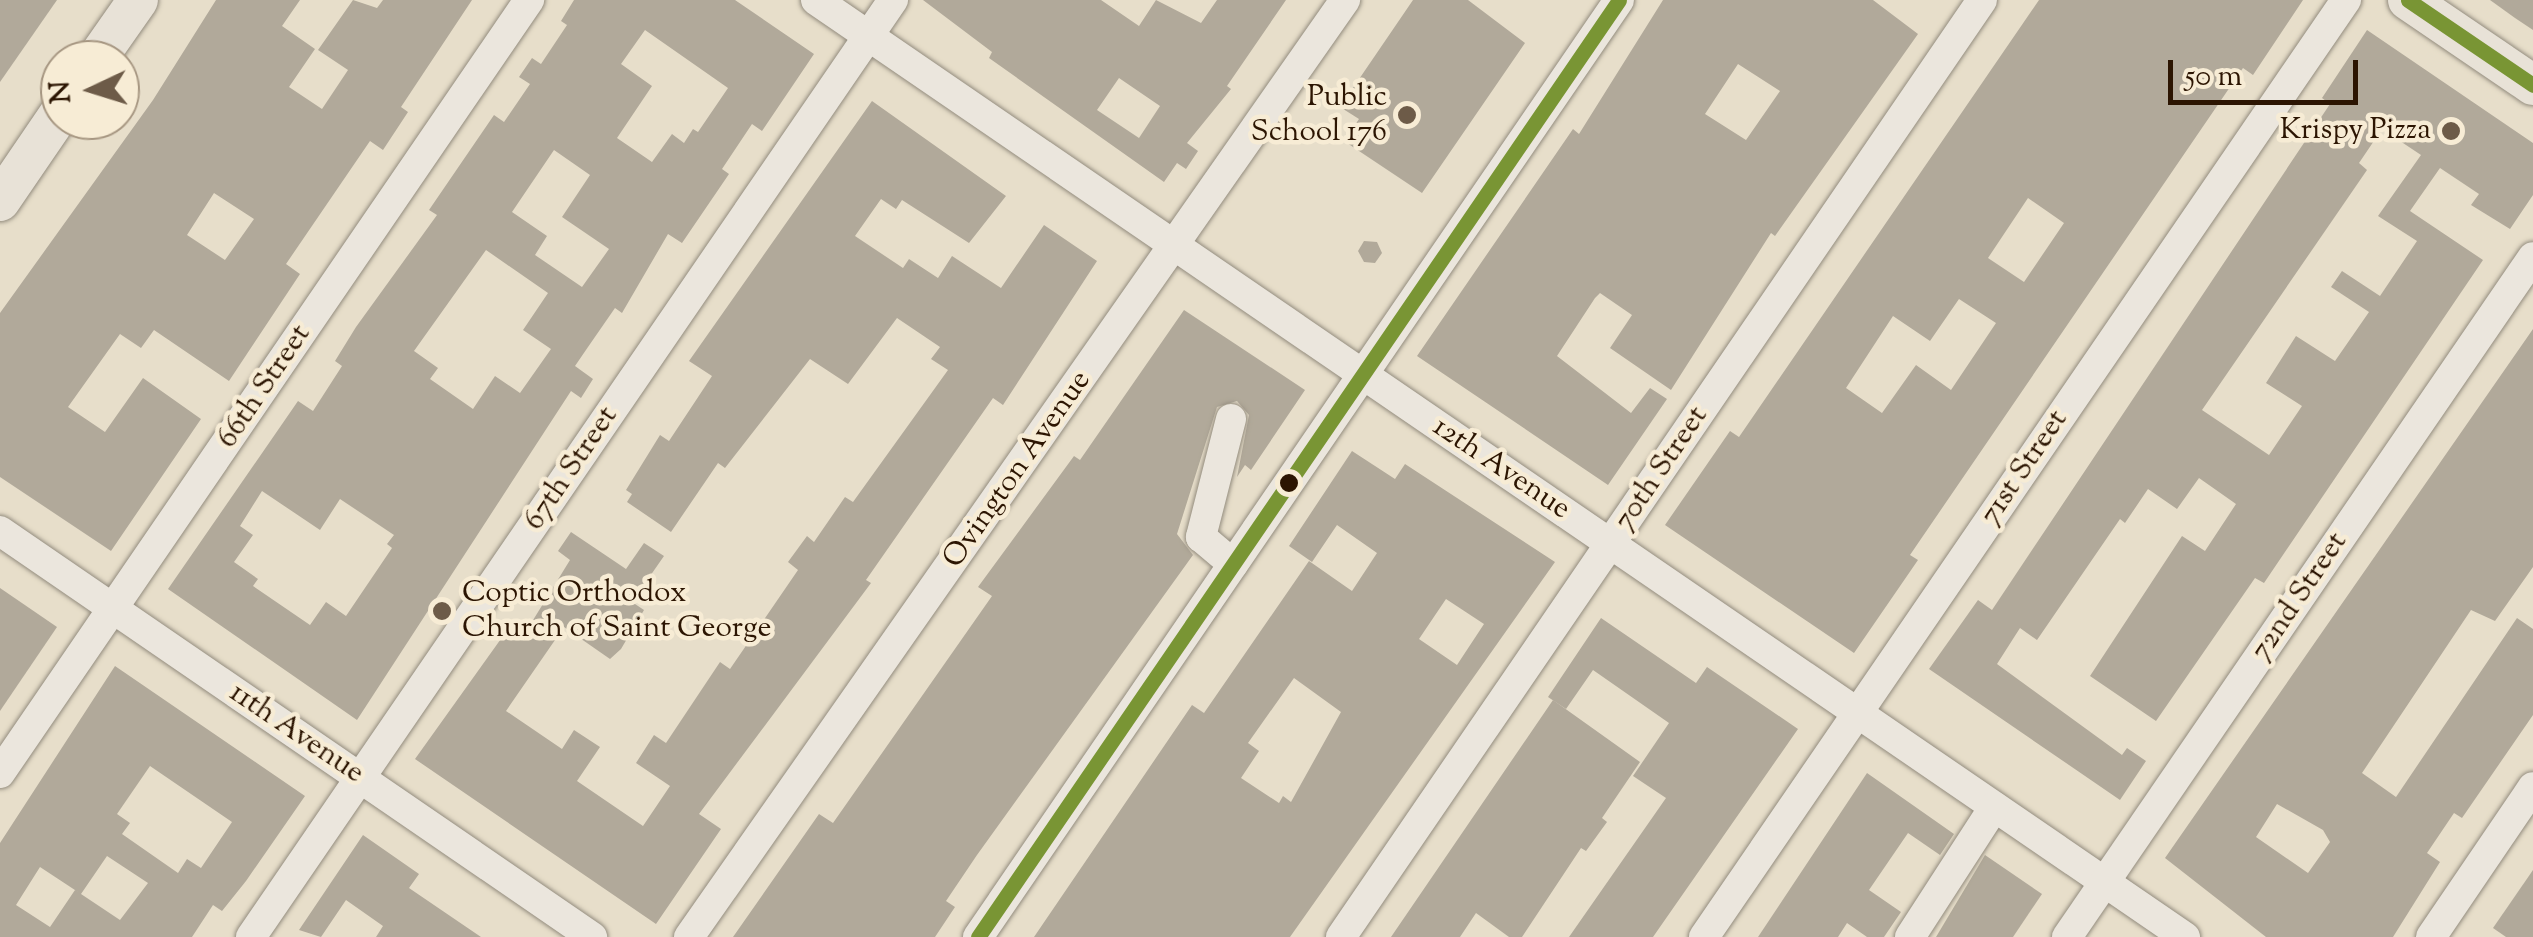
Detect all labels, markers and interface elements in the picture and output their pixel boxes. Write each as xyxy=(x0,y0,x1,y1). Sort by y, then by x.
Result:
north arrow xyxy=(40,40,140,140)
scale bar xyxy=(2173,40,2363,102)
text: 50 m xyxy=(2185,56,2242,99)
text: N xyxy=(41,79,83,105)
place label: Public School 176 xyxy=(1251,80,1387,150)
marker: Public School 176 xyxy=(1396,104,1418,126)
place label: Krispy Pizza xyxy=(2280,113,2431,149)
marker: Krispy Pizza xyxy=(2440,120,2462,142)
street label: 66th Street xyxy=(211,318,319,456)
street label: Ovington Avenue xyxy=(936,364,1100,576)
street label: 67th Street xyxy=(517,400,627,538)
street label: 70th Street xyxy=(1607,400,1717,538)
street label: 71st Street xyxy=(1973,404,2077,532)
street label: 12th Avenue xyxy=(1425,410,1577,528)
unlabelled marker xyxy=(1279,473,1299,493)
street label: 72nd Street xyxy=(2244,526,2356,668)
place label: Coptic Orthodox Church of Saint George xyxy=(462,576,772,646)
marker: Coptic Orthodox Church of Saint George xyxy=(431,600,453,622)
street label: 11th Avenue xyxy=(222,676,370,792)

